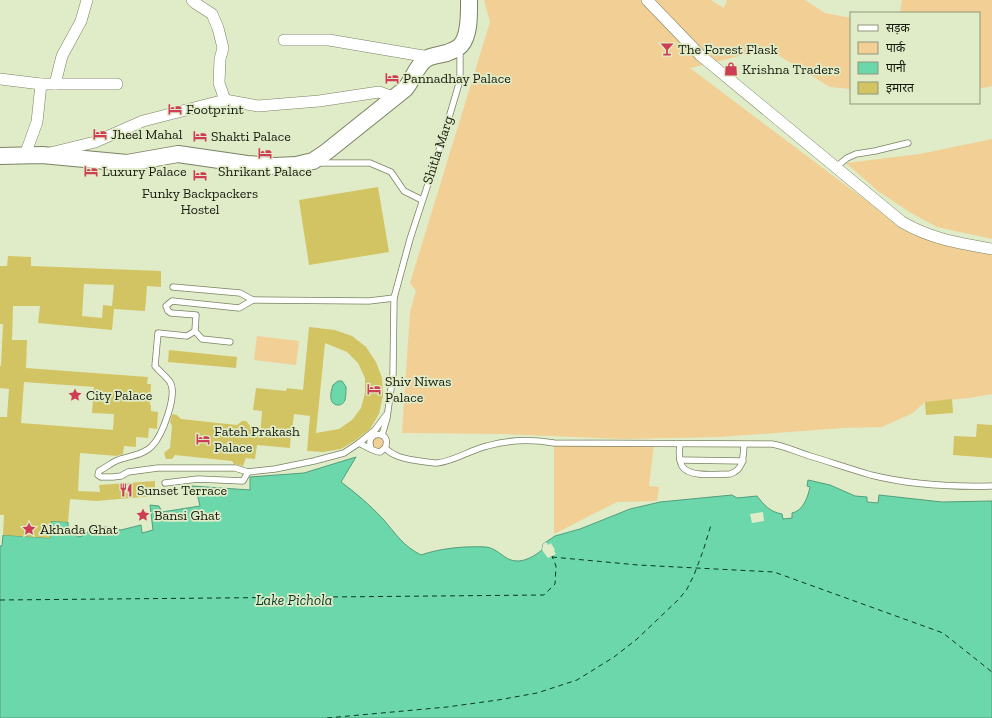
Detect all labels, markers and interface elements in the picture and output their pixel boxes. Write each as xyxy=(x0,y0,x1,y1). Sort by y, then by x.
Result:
legend xyxy=(850,12,980,104)
text: सड़क xyxy=(886,21,911,35)
bar icon: The Forest Flask xyxy=(659,41,675,57)
place label: The Forest Flask xyxy=(678,41,778,58)
text: पार्क xyxy=(886,41,906,55)
text: पानी xyxy=(886,60,907,75)
shop icon: Krishna Traders xyxy=(723,61,739,77)
place label: Krishna Traders xyxy=(742,61,840,78)
hotel icon: Pannadhay Palace xyxy=(384,70,400,86)
place label: Pannadhay Palace xyxy=(403,70,511,87)
text: इमारत xyxy=(886,81,915,95)
hotel icon: Footprint xyxy=(167,101,183,117)
place label: Footprint xyxy=(186,101,245,118)
street label: Shitla Marg xyxy=(419,113,457,186)
hotel icon: Jheel Mahal xyxy=(92,126,108,142)
place label: Jheel Mahal xyxy=(111,126,183,143)
hotel icon: Shakti Palace xyxy=(192,128,208,144)
place label: Shakti Palace xyxy=(211,128,291,145)
hotel icon: Shrikant Palace xyxy=(257,145,273,161)
hotel icon: Luxury Palace xyxy=(83,163,99,179)
place label: Luxury Palace xyxy=(102,163,187,180)
place label: Shrikant Palace xyxy=(218,163,312,180)
hotel icon: Funky Backpackers Hostel xyxy=(192,167,208,183)
place label: Funky Backpackers Hostel xyxy=(142,185,258,218)
place label: Shiv Niwas Palace xyxy=(385,373,452,406)
hotel icon: Shiv Niwas Palace xyxy=(366,381,382,397)
place icon: City Palace xyxy=(67,387,83,403)
place label: City Palace xyxy=(86,387,153,404)
place label: Fateh Prakash Palace xyxy=(214,423,300,456)
hotel icon: Fateh Prakash Palace xyxy=(195,431,211,447)
restaurant icon: Sunset Terrace xyxy=(118,482,134,498)
place label: Sunset Terrace xyxy=(137,482,228,499)
place icon: Bansi Ghat xyxy=(135,507,151,523)
place label: Bansi Ghat xyxy=(154,507,221,524)
place icon: Akhada Ghat xyxy=(21,521,37,537)
place label: Akhada Ghat xyxy=(40,521,119,538)
water label: Lake Pichola xyxy=(256,591,332,609)

